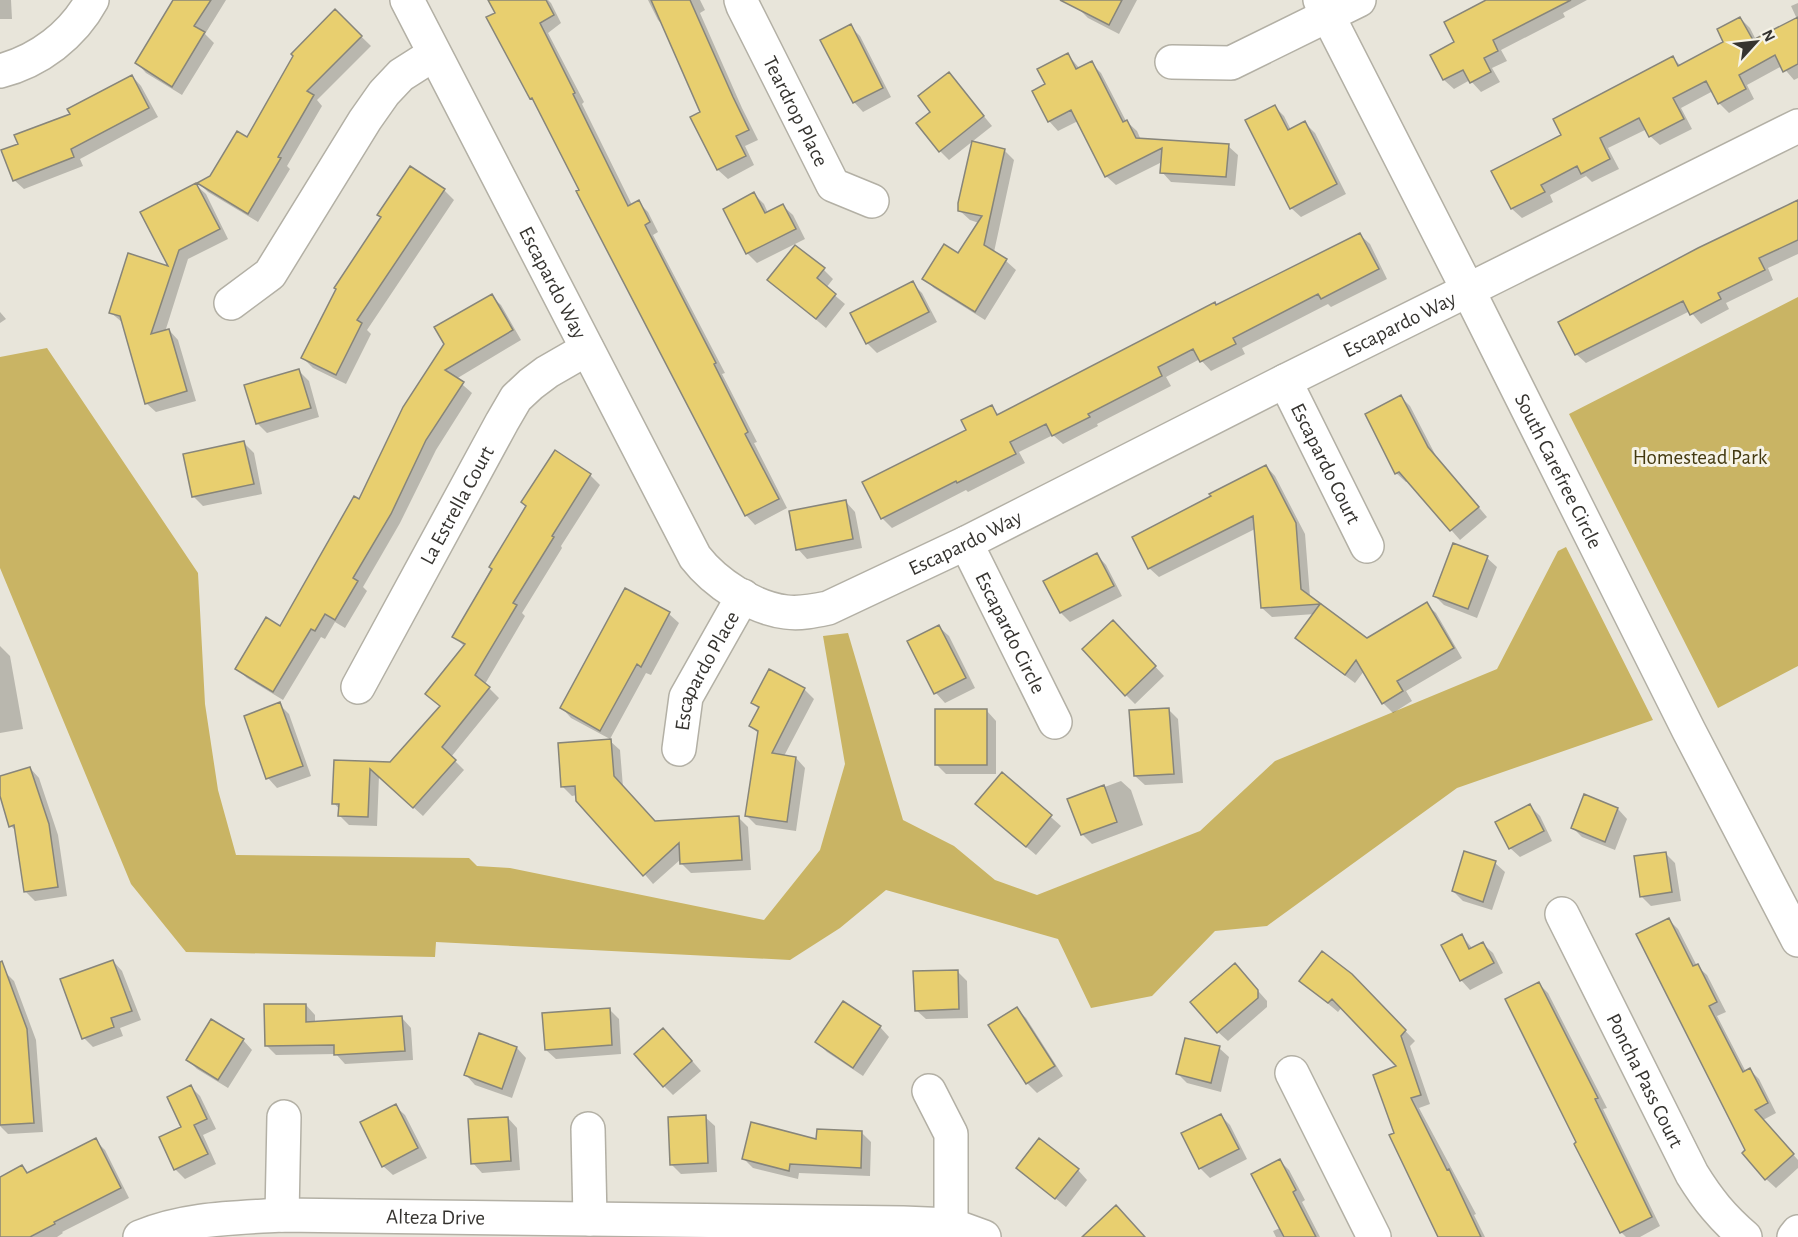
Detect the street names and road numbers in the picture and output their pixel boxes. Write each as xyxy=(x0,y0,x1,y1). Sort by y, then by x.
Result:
street label: Teardrop Place xyxy=(759,53,832,170)
street label: Escapardo Way xyxy=(515,223,590,342)
street label: Escapardo Way xyxy=(1340,288,1459,361)
street label: South Carefree Circle xyxy=(1511,390,1606,552)
street label: Escapardo Court xyxy=(1287,400,1364,528)
street label: La Estrella Court xyxy=(417,442,498,568)
street label: Escapardo Way xyxy=(905,506,1025,579)
street label: Escapardo Circle xyxy=(971,569,1049,697)
street label: Escapardo Place xyxy=(672,608,743,732)
street label: Poncha Pass Court xyxy=(1602,1010,1687,1151)
street label: Alteza Drive xyxy=(386,1206,485,1229)

